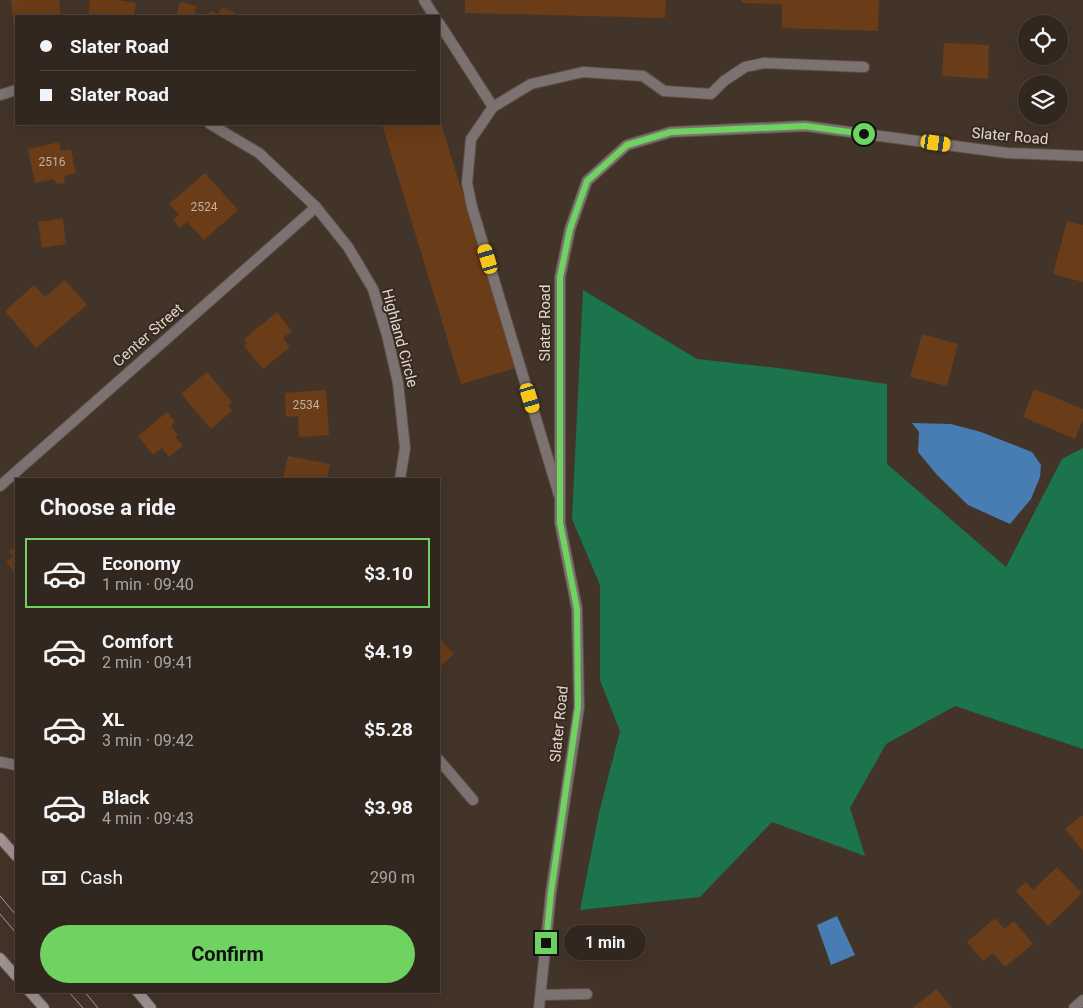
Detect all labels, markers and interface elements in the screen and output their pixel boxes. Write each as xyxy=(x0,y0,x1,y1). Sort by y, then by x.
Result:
map controls xyxy=(1018,15,1068,125)
button: locate xyxy=(1018,15,1068,65)
text: Slater Road xyxy=(70,35,169,58)
button: layers xyxy=(1018,75,1068,125)
text: Slater Road xyxy=(70,83,169,106)
route start xyxy=(853,123,875,145)
street label: Slater Road xyxy=(971,124,1049,148)
car xyxy=(920,133,951,153)
house number: 2516 xyxy=(39,155,66,169)
house number: 2524 xyxy=(191,200,218,214)
car xyxy=(476,242,499,276)
street label: Slater Road xyxy=(536,285,554,361)
street label: Highland Circle xyxy=(378,287,422,389)
street label: Center Street xyxy=(109,300,187,370)
car xyxy=(518,381,541,415)
house number: 2534 xyxy=(293,398,320,412)
text: Choose a ride xyxy=(40,495,176,520)
icon: car xyxy=(42,551,87,596)
text: Economy xyxy=(102,552,181,575)
text: $3.10 xyxy=(364,562,413,585)
text: 1 min · 09:40 xyxy=(102,575,194,594)
icon: car xyxy=(42,629,87,674)
text: Comfort xyxy=(102,630,173,653)
text: $4.19 xyxy=(364,640,413,663)
text: 2 min · 09:41 xyxy=(102,653,194,672)
street label: Slater Road xyxy=(546,685,572,763)
icon: car xyxy=(42,707,87,752)
text: XL xyxy=(102,708,124,731)
text: $5.28 xyxy=(364,718,413,741)
text: 3 min · 09:42 xyxy=(102,731,194,750)
icon: car xyxy=(42,785,87,830)
text: Black xyxy=(102,786,149,809)
text: $3.98 xyxy=(364,796,413,819)
text: 4 min · 09:43 xyxy=(102,809,194,828)
icon: cash xyxy=(40,864,68,892)
text: Cash xyxy=(80,866,123,889)
text: 290 m xyxy=(370,868,415,887)
button: Confirm xyxy=(40,925,415,983)
callout: 1 min xyxy=(564,926,646,960)
route end xyxy=(535,932,557,954)
text: 1 min xyxy=(585,933,625,952)

